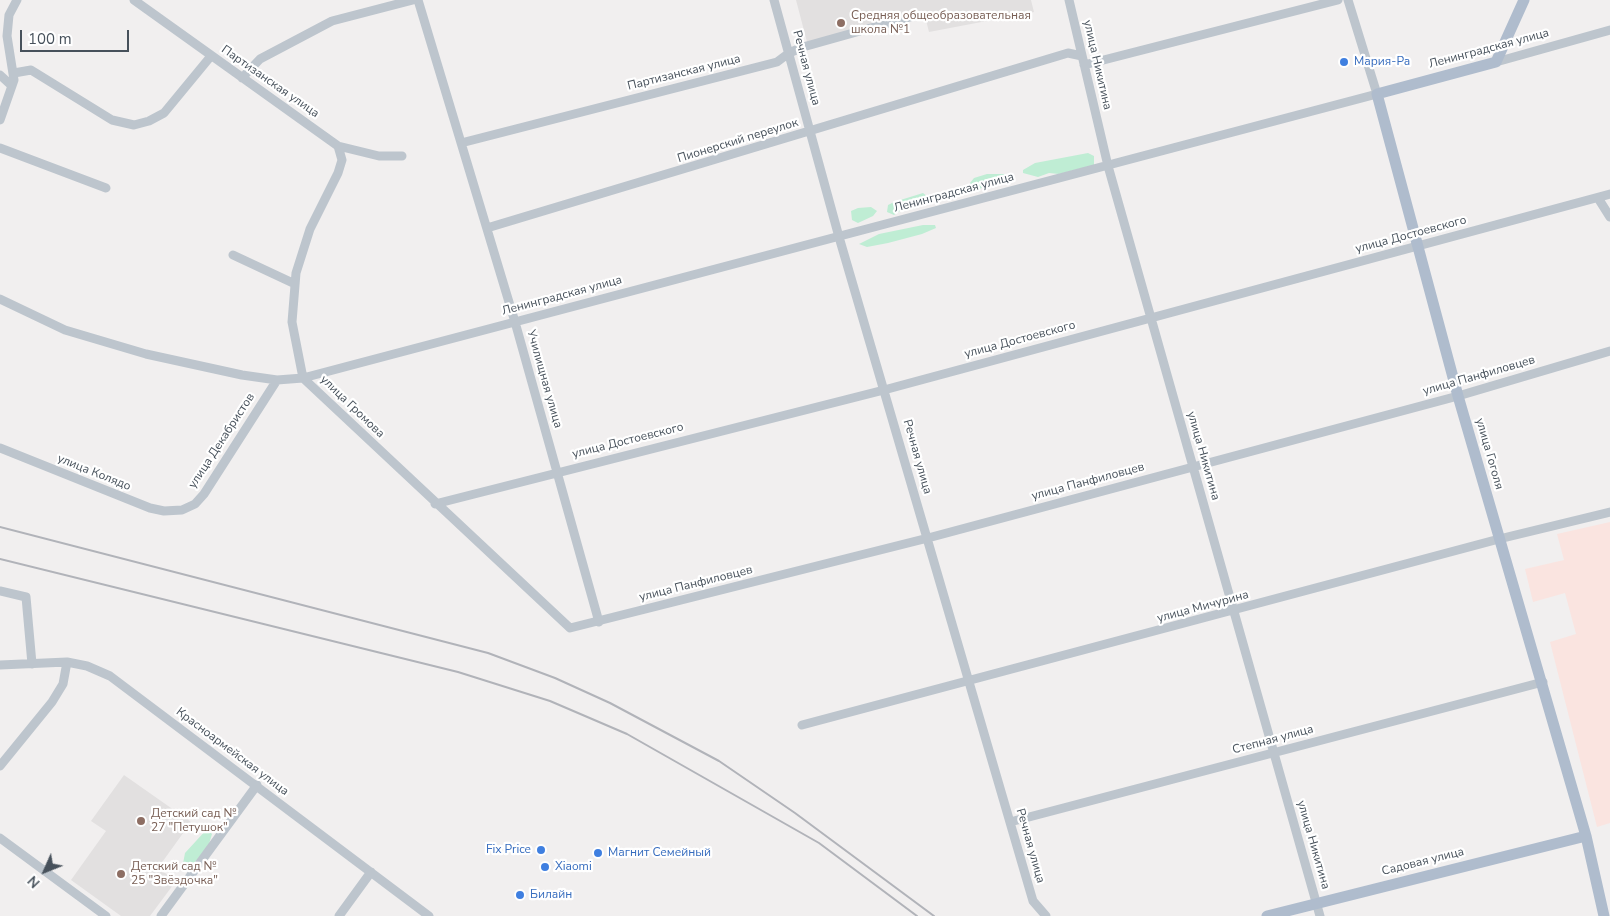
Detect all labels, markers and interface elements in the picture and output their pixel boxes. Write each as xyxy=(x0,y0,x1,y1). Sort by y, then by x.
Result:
place label: Средняя общеобразовательная школа №1 xyxy=(851,9,1031,37)
marker: Средняя общеобразовательная школа №1 xyxy=(835,17,847,29)
street label: улица Никитина xyxy=(1080,19,1114,111)
scale bar xyxy=(22,20,131,52)
street label: Ленинградская улица xyxy=(1427,26,1551,72)
text: 100 m xyxy=(28,29,72,49)
street label: Речная улица xyxy=(789,29,823,107)
street label: Партизанская улица xyxy=(218,43,322,121)
street label: Партизанская улица xyxy=(626,52,742,94)
place label: Мария-Ра xyxy=(1354,55,1410,69)
marker: Мария-Ра xyxy=(1338,56,1350,68)
street label: Пионерский переулок xyxy=(676,116,800,166)
street label: Ленинградская улица xyxy=(892,170,1016,216)
street label: улица Достоевского xyxy=(1354,213,1468,257)
street label: Ленинградская улица xyxy=(500,273,624,319)
street label: улица Достоевского xyxy=(963,318,1077,362)
street label: Училищная улица xyxy=(523,328,565,430)
street label: улица Панфиловцев xyxy=(1421,353,1537,399)
street label: улица Громова xyxy=(317,373,387,441)
street label: улица Декабристов xyxy=(186,391,258,491)
street label: улица Никитина xyxy=(1183,410,1223,502)
street label: улица Гоголя xyxy=(1472,417,1506,491)
street label: Речная улица xyxy=(899,418,935,496)
street label: улица Достоевского xyxy=(571,420,685,462)
street label: улица Колядо xyxy=(55,452,133,494)
street label: улица Панфиловцев xyxy=(1030,460,1146,504)
street label: улица Панфиловцев xyxy=(638,563,754,605)
street label: улица Мичурина xyxy=(1156,588,1250,626)
street label: Красноармейская улица xyxy=(173,705,291,799)
street label: Степная улица xyxy=(1231,722,1315,758)
street label: улица Никитина xyxy=(1293,799,1333,891)
place label: Детский сад № 27 "Петушок" xyxy=(151,807,237,835)
street label: Речная улица xyxy=(1012,807,1048,885)
marker: Детский сад № 27 "Петушок" xyxy=(135,815,147,827)
place label: Fix Price xyxy=(486,843,531,857)
marker: Fix Price xyxy=(535,844,547,856)
street label: Садовая улица xyxy=(1380,845,1466,879)
north arrow xyxy=(20,846,70,896)
place label: Магнит Семейный xyxy=(608,846,711,860)
marker: Магнит Семейный xyxy=(592,847,604,859)
place label: Детский сад № 25 "Звёздочка" xyxy=(131,860,218,888)
place label: Xiaomi xyxy=(555,860,592,874)
marker: Xiaomi xyxy=(539,861,551,873)
marker: Детский сад № 25 "Звёздочка" xyxy=(115,868,127,880)
text: N xyxy=(23,871,44,892)
place label: Билайн xyxy=(530,888,572,902)
marker: Билайн xyxy=(514,889,526,901)

